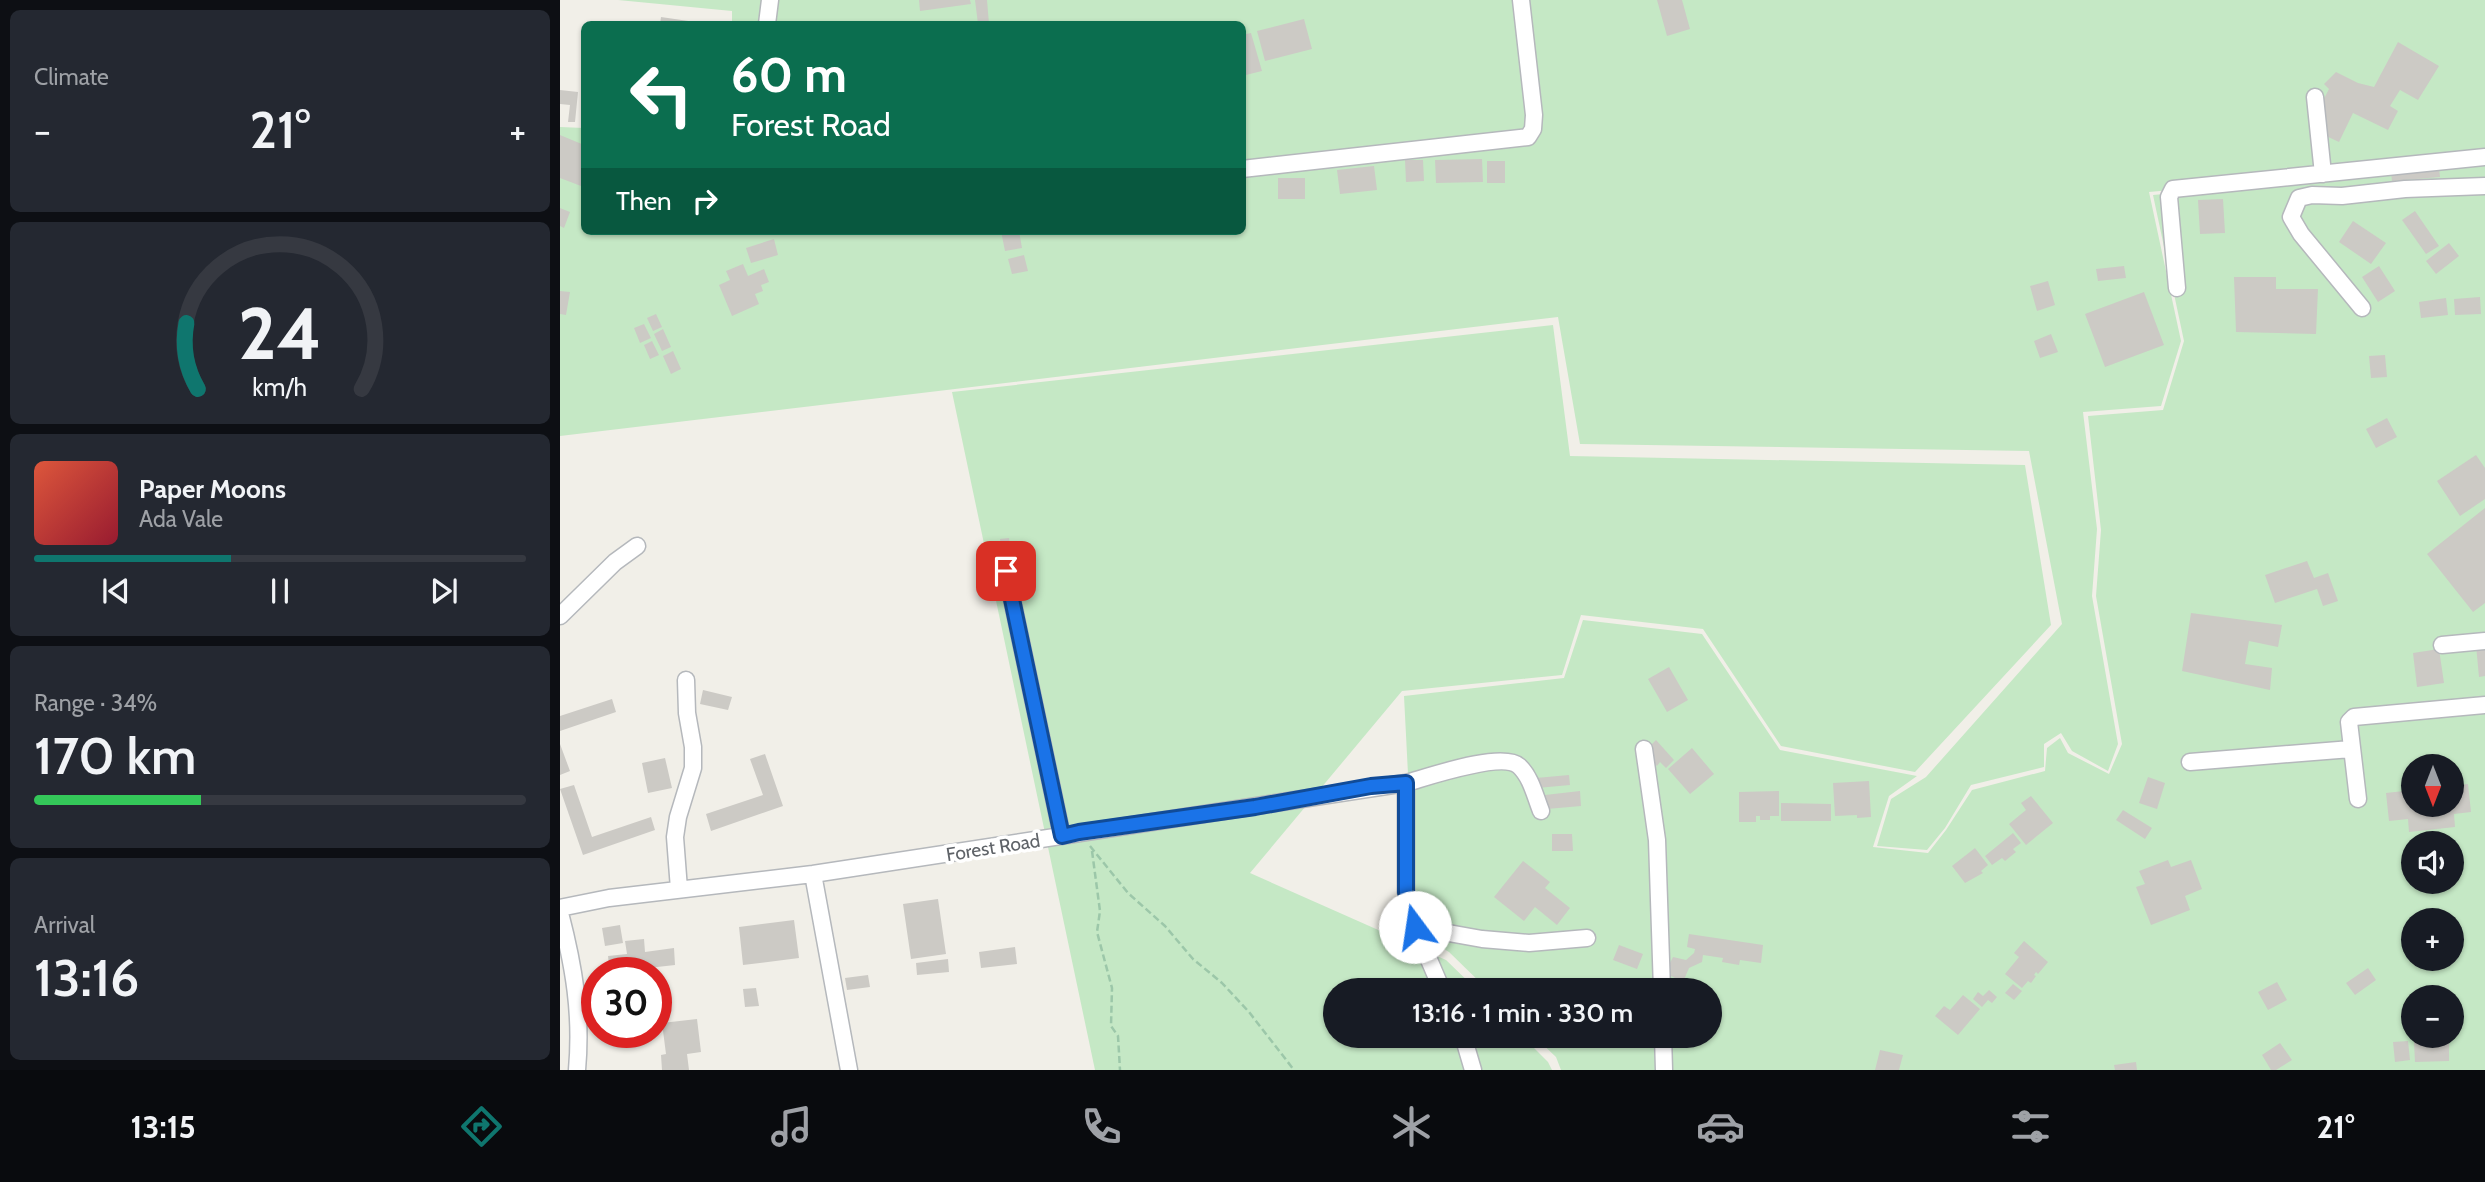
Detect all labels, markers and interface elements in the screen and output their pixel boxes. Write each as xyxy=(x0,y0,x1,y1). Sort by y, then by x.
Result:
text: 60 m xyxy=(731,45,847,104)
icon: left xyxy=(616,49,707,140)
text: Climate xyxy=(34,63,109,91)
text: 21° xyxy=(250,98,310,161)
text: Forest Road xyxy=(731,105,891,144)
text: − xyxy=(34,107,51,154)
text: + xyxy=(509,107,526,154)
icon: right xyxy=(686,182,724,220)
text: Then xyxy=(616,185,672,217)
text: 24 xyxy=(238,289,322,377)
text: km/h xyxy=(253,372,307,402)
text: Paper Moons xyxy=(139,473,286,505)
text: Ada Vale xyxy=(139,505,223,533)
pin xyxy=(976,541,1036,601)
icon: arrive xyxy=(987,552,1025,590)
icon: previous xyxy=(97,572,135,610)
icon: pause xyxy=(261,572,299,610)
icon: next xyxy=(425,572,463,610)
text: Range · 34% xyxy=(34,689,157,717)
text: 170 km xyxy=(34,724,196,787)
north arrow xyxy=(2401,754,2464,817)
map controls xyxy=(2401,754,2464,1048)
street label: Forest Road xyxy=(944,829,1042,866)
button: sound xyxy=(2401,831,2464,894)
position arrow xyxy=(1378,890,1452,964)
button: + xyxy=(2401,908,2464,971)
text: Arrival xyxy=(34,911,95,939)
text: 13:16 xyxy=(34,946,139,1009)
speed limit sign: 30 xyxy=(581,957,672,1048)
button: − xyxy=(2401,985,2464,1048)
text: 13:16 · 1 min · 330 m xyxy=(1412,997,1633,1029)
icon: directions xyxy=(457,1102,506,1151)
icon: music xyxy=(767,1102,816,1151)
icon: phone xyxy=(1077,1102,1126,1151)
icon: climate xyxy=(1387,1102,1436,1151)
icon: car xyxy=(1696,1102,1745,1151)
icon: filters xyxy=(2006,1102,2055,1151)
text: 13:15 xyxy=(130,1107,196,1146)
text: 21° xyxy=(2316,1107,2354,1146)

